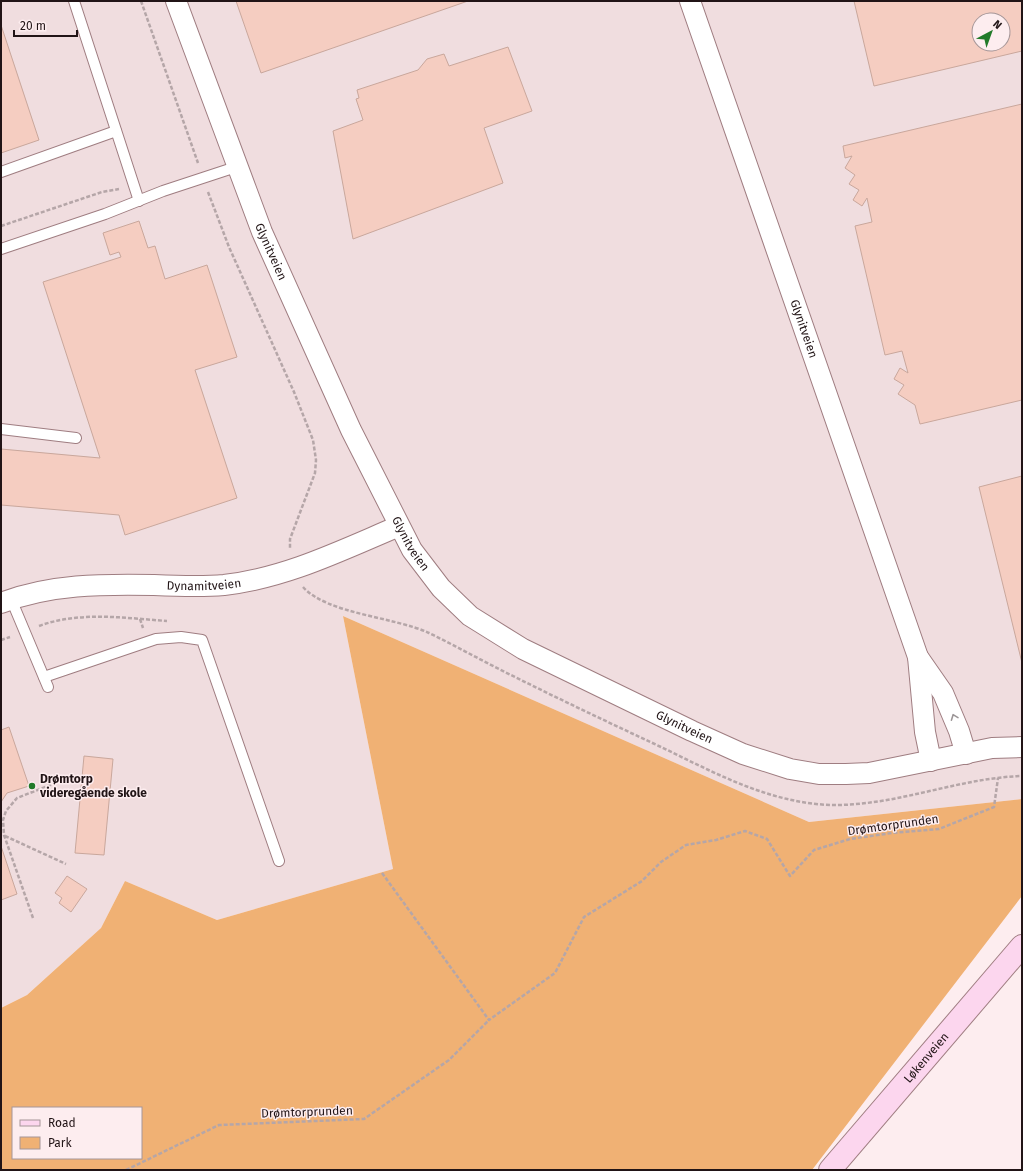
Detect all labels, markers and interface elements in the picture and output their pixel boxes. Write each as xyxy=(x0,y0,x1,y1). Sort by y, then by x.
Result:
scale bar xyxy=(14,12,77,38)
north arrow xyxy=(971,12,1011,52)
text: N xyxy=(990,18,1004,32)
text: 20 m xyxy=(20,19,46,33)
street label: Glynitveien xyxy=(252,221,290,282)
street label: Glynitveien xyxy=(787,298,821,360)
street label: Glynitveien xyxy=(389,514,432,574)
street label: Dynamitveien xyxy=(166,576,242,593)
street label: Glynitveien xyxy=(654,708,715,746)
one-way arrow xyxy=(950,713,958,720)
place label: Drømtorp videregående skole xyxy=(39,772,147,800)
marker: Drømtorp videregående skole xyxy=(27,781,37,791)
street label: Drømtorprunden xyxy=(847,812,939,838)
street label: Løkenveien xyxy=(901,1030,952,1086)
street label: Drømtorprunden xyxy=(261,1103,353,1121)
legend xyxy=(12,1107,142,1159)
text: Road xyxy=(48,1116,76,1130)
text: Park xyxy=(48,1136,72,1150)

